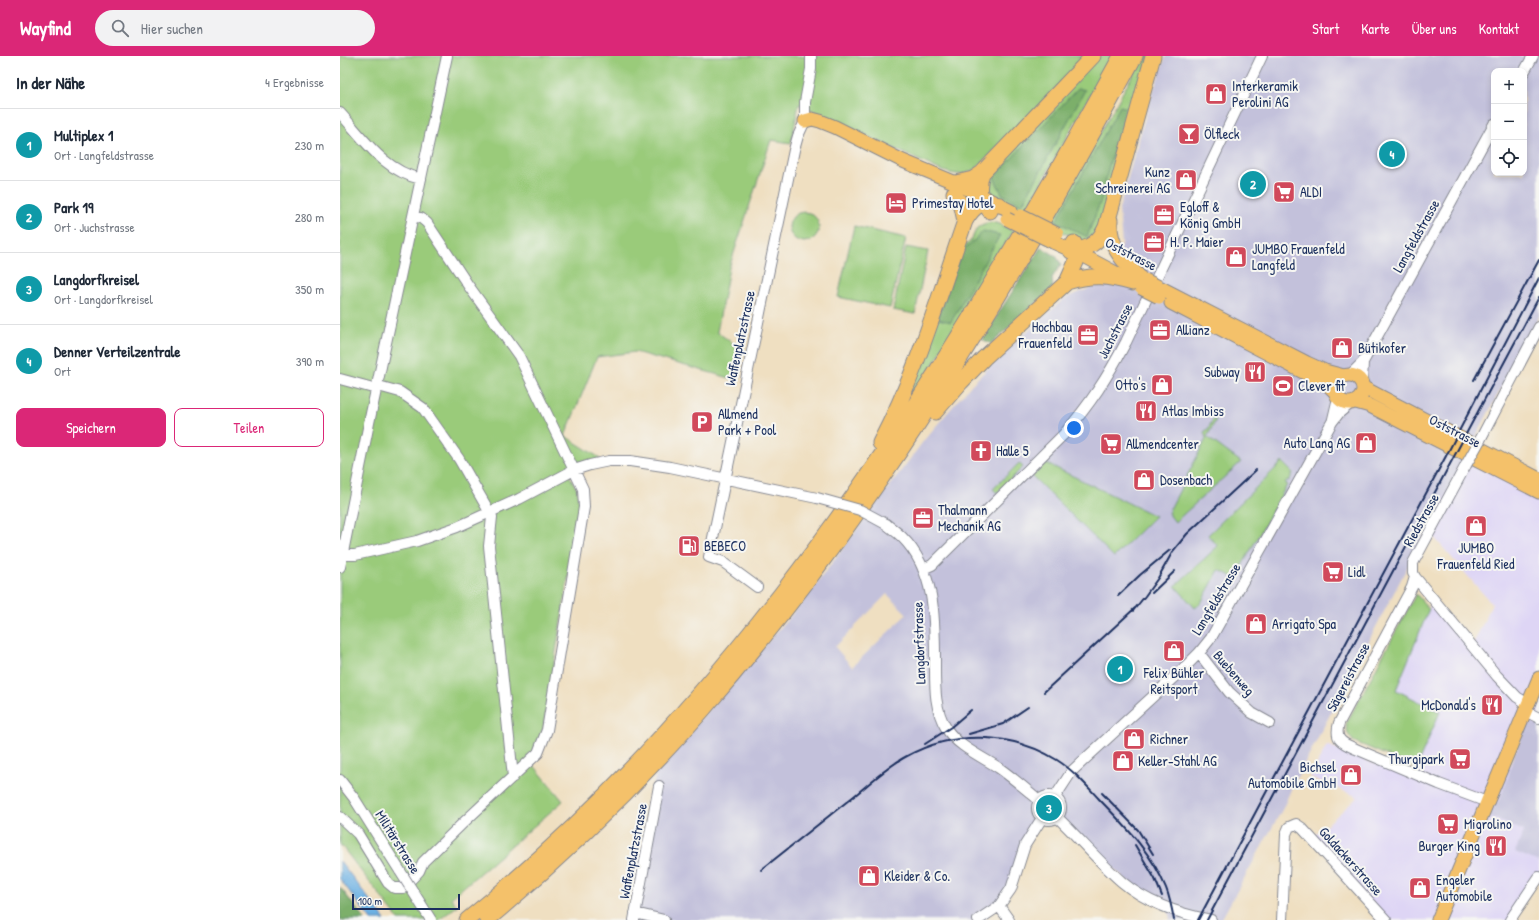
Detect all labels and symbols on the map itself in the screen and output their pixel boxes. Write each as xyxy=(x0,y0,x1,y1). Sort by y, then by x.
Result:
place label: Interkeramik Perolini AG xyxy=(1232,76,1298,111)
shop icon: Interkeramik Perolini AG xyxy=(1203,81,1229,107)
bar icon: Ölfleck xyxy=(1176,121,1202,147)
place label: Ölfleck xyxy=(1204,124,1240,143)
pin: 4 xyxy=(1379,139,1405,169)
place label: Kunz Schreinerei AG xyxy=(1095,162,1170,197)
shop icon: Kunz Schreinerei AG xyxy=(1173,167,1199,193)
pin: 2 xyxy=(1240,169,1266,199)
supermarket icon: ALDI xyxy=(1271,179,1297,205)
place label: ALDI xyxy=(1300,182,1322,201)
hotel icon: Primestay Hotel xyxy=(883,190,909,216)
place label: Primestay Hotel xyxy=(912,193,994,213)
street label: Langfeldstrasse xyxy=(1388,196,1444,276)
place label: Egloff & König GmbH xyxy=(1180,197,1241,233)
office icon: Egloff & König GmbH xyxy=(1151,202,1177,228)
office icon: H. P. Maier xyxy=(1141,229,1167,255)
place label: H. P. Maier xyxy=(1170,232,1224,251)
street label: Oststrasse xyxy=(1102,233,1161,275)
place label: JUMBO Frauenfeld Langfeld xyxy=(1252,239,1345,275)
shop icon: JUMBO Frauenfeld Langfeld xyxy=(1223,244,1249,270)
street label: Waffenplatzstrasse xyxy=(720,288,760,387)
street label: Juchstrasse xyxy=(1093,300,1137,362)
place label: Hochbau Frauenfeld xyxy=(1018,317,1073,352)
office icon: Allianz xyxy=(1147,317,1173,343)
place label: Allianz xyxy=(1176,320,1210,339)
office icon: Hochbau Frauenfeld xyxy=(1075,322,1101,348)
shop icon: Bütikofer xyxy=(1329,335,1355,361)
place label: Bütikofer xyxy=(1358,338,1407,357)
restaurant icon: Subway xyxy=(1242,359,1268,385)
place label: Subway xyxy=(1204,362,1240,382)
shop icon: Otto's xyxy=(1149,372,1175,398)
sports icon: Clever fit xyxy=(1270,373,1296,399)
place label: Otto's xyxy=(1115,375,1146,394)
place label: Clever fit xyxy=(1298,376,1345,395)
restaurant icon: Atlas Imbiss xyxy=(1133,398,1159,424)
place label: Atlas Imbiss xyxy=(1162,401,1224,420)
place label: Allmend Park + Pool xyxy=(718,404,777,439)
parking icon: Allmend Park + Pool xyxy=(689,409,715,435)
street label: Oststrasse xyxy=(1426,410,1485,452)
your location xyxy=(1064,418,1084,438)
shop icon: Auto Lang AG xyxy=(1353,430,1379,456)
supermarket icon: Allmendcenter xyxy=(1098,431,1124,457)
place label: Auto Lang AG xyxy=(1284,433,1350,453)
place label: Allmendcenter xyxy=(1126,434,1199,453)
church icon: Halle 5 xyxy=(968,438,994,464)
place label: Halle 5 xyxy=(996,441,1029,460)
shop icon: Dosenbach xyxy=(1131,467,1157,493)
place label: Dosenbach xyxy=(1160,470,1212,489)
street label: Riedstrasse xyxy=(1398,489,1443,550)
place label: Thalmann Mechanik AG xyxy=(938,500,1001,535)
office icon: Thalmann Mechanik AG xyxy=(910,505,936,531)
shop icon: JUMBO Frauenfeld Ried xyxy=(1463,513,1489,539)
fuel station icon: BEBECO xyxy=(676,533,702,559)
place label: BEBECO xyxy=(704,536,746,555)
place label: JUMBO Frauenfeld Ried xyxy=(1436,538,1515,573)
street label: Langfeldstrasse xyxy=(1187,559,1246,639)
supermarket icon: Lidl xyxy=(1320,559,1346,585)
place label: Lidl xyxy=(1348,562,1366,581)
street label: Langdorfstrasse xyxy=(908,601,930,684)
shop icon: Arrigato Spa xyxy=(1243,611,1269,637)
place label: Arrigato Spa xyxy=(1272,614,1337,634)
shop icon: Felix Bühler Reitsport xyxy=(1161,638,1187,664)
street label: Sägereistrasse xyxy=(1322,639,1375,715)
street label: Buebenweg xyxy=(1209,646,1259,700)
pin: 1 xyxy=(1107,654,1133,684)
place label: Felix Bühler Reitsport xyxy=(1143,663,1205,699)
restaurant icon: McDonald's xyxy=(1479,692,1505,718)
place label: McDonald's xyxy=(1421,695,1476,714)
shop icon: Richner xyxy=(1121,726,1147,752)
place label: Richner xyxy=(1150,729,1189,748)
supermarket icon: Thurgipark xyxy=(1447,746,1473,772)
shop icon: Keller-Stahl AG xyxy=(1110,748,1136,774)
place label: Thurgipark xyxy=(1389,749,1444,769)
place label: Keller-Stahl AG xyxy=(1138,751,1217,770)
place label: Bichsel Automobile GmbH xyxy=(1248,757,1336,792)
shop icon: Bichsel Automobile GmbH xyxy=(1338,762,1364,788)
pin: 3 xyxy=(1036,793,1062,823)
street label: Waffenplatzstrasse xyxy=(614,801,652,900)
street label: Militärstrasse xyxy=(371,806,426,877)
supermarket icon: Migrolino xyxy=(1435,811,1461,837)
place label: Migrolino xyxy=(1464,814,1512,834)
street label: Goldackerstrasse xyxy=(1315,822,1388,900)
restaurant icon: Burger King xyxy=(1483,833,1509,859)
place label: Burger King xyxy=(1418,836,1480,856)
shop icon: Kleider & Co. xyxy=(856,863,882,889)
place label: Kleider & Co. xyxy=(884,866,950,885)
place label: Engeler Automobile xyxy=(1436,870,1493,905)
shop icon: Engeler Automobile xyxy=(1407,875,1433,901)
scale bar xyxy=(352,892,460,911)

